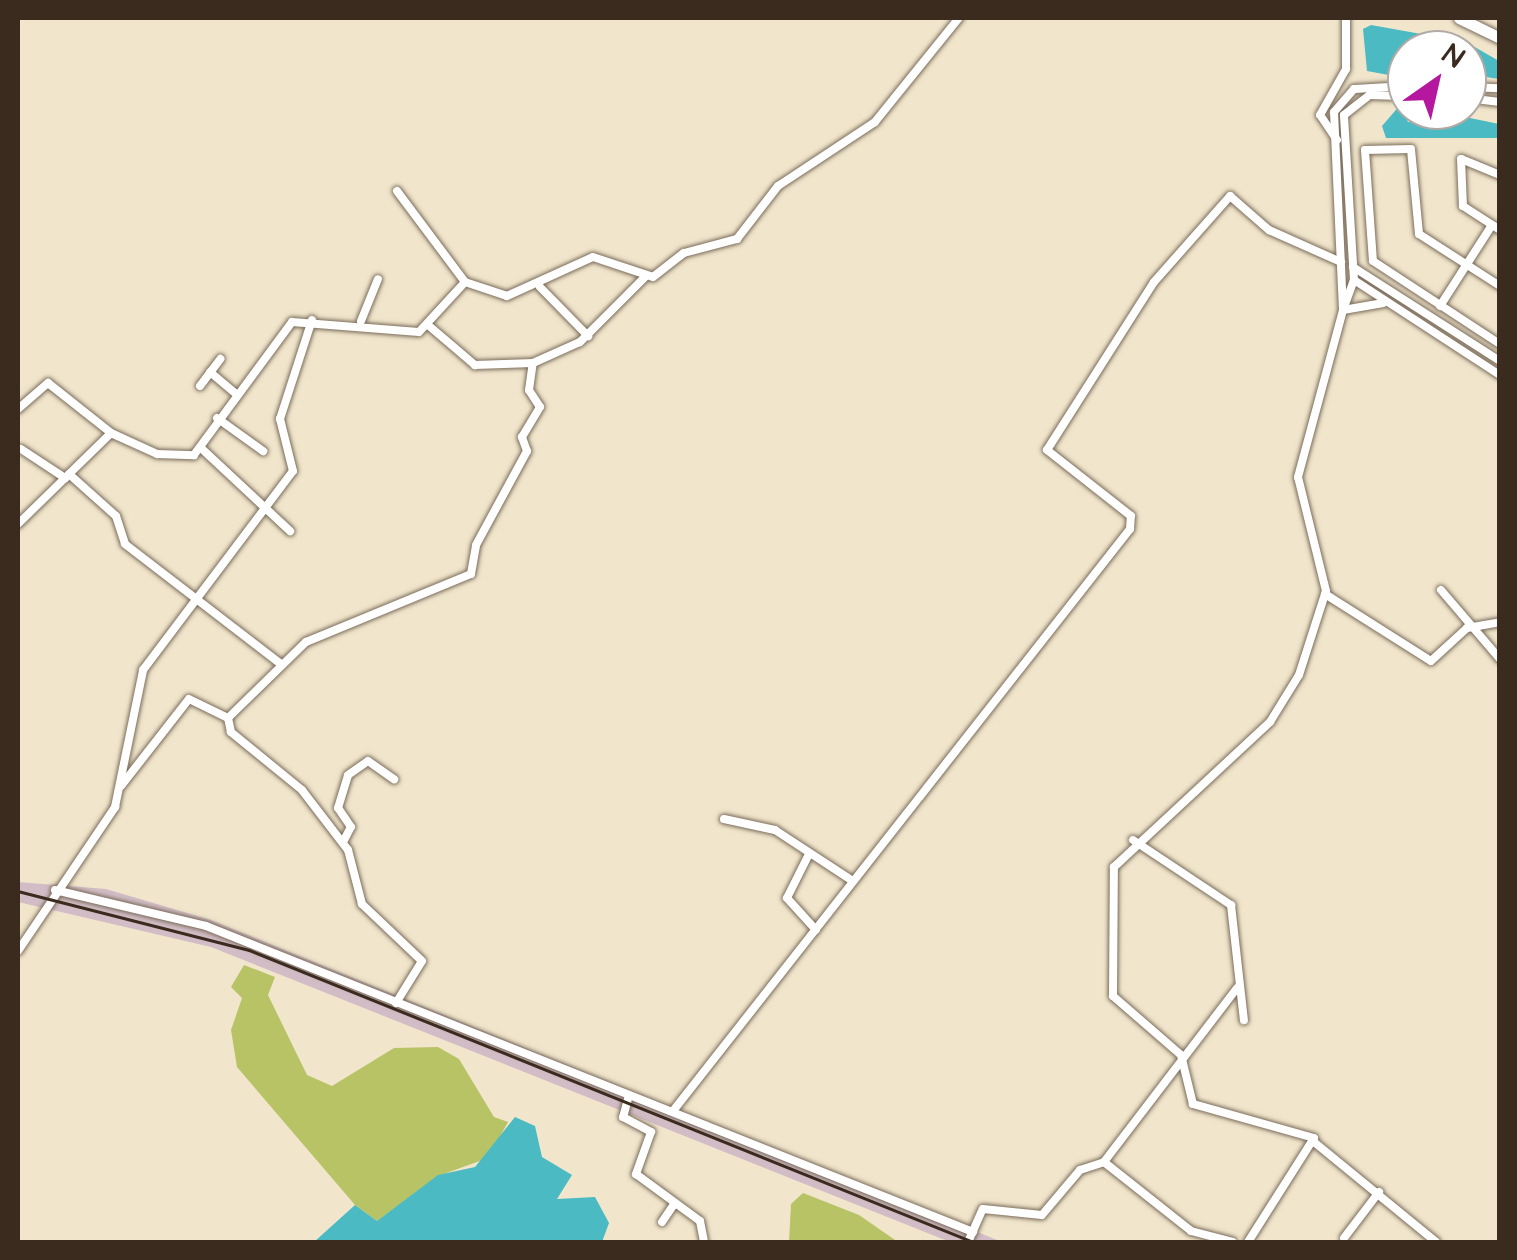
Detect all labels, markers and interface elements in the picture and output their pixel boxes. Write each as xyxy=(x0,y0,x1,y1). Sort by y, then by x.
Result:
north arrow xyxy=(1387,30,1487,130)
text: N xyxy=(1435,35,1471,77)

